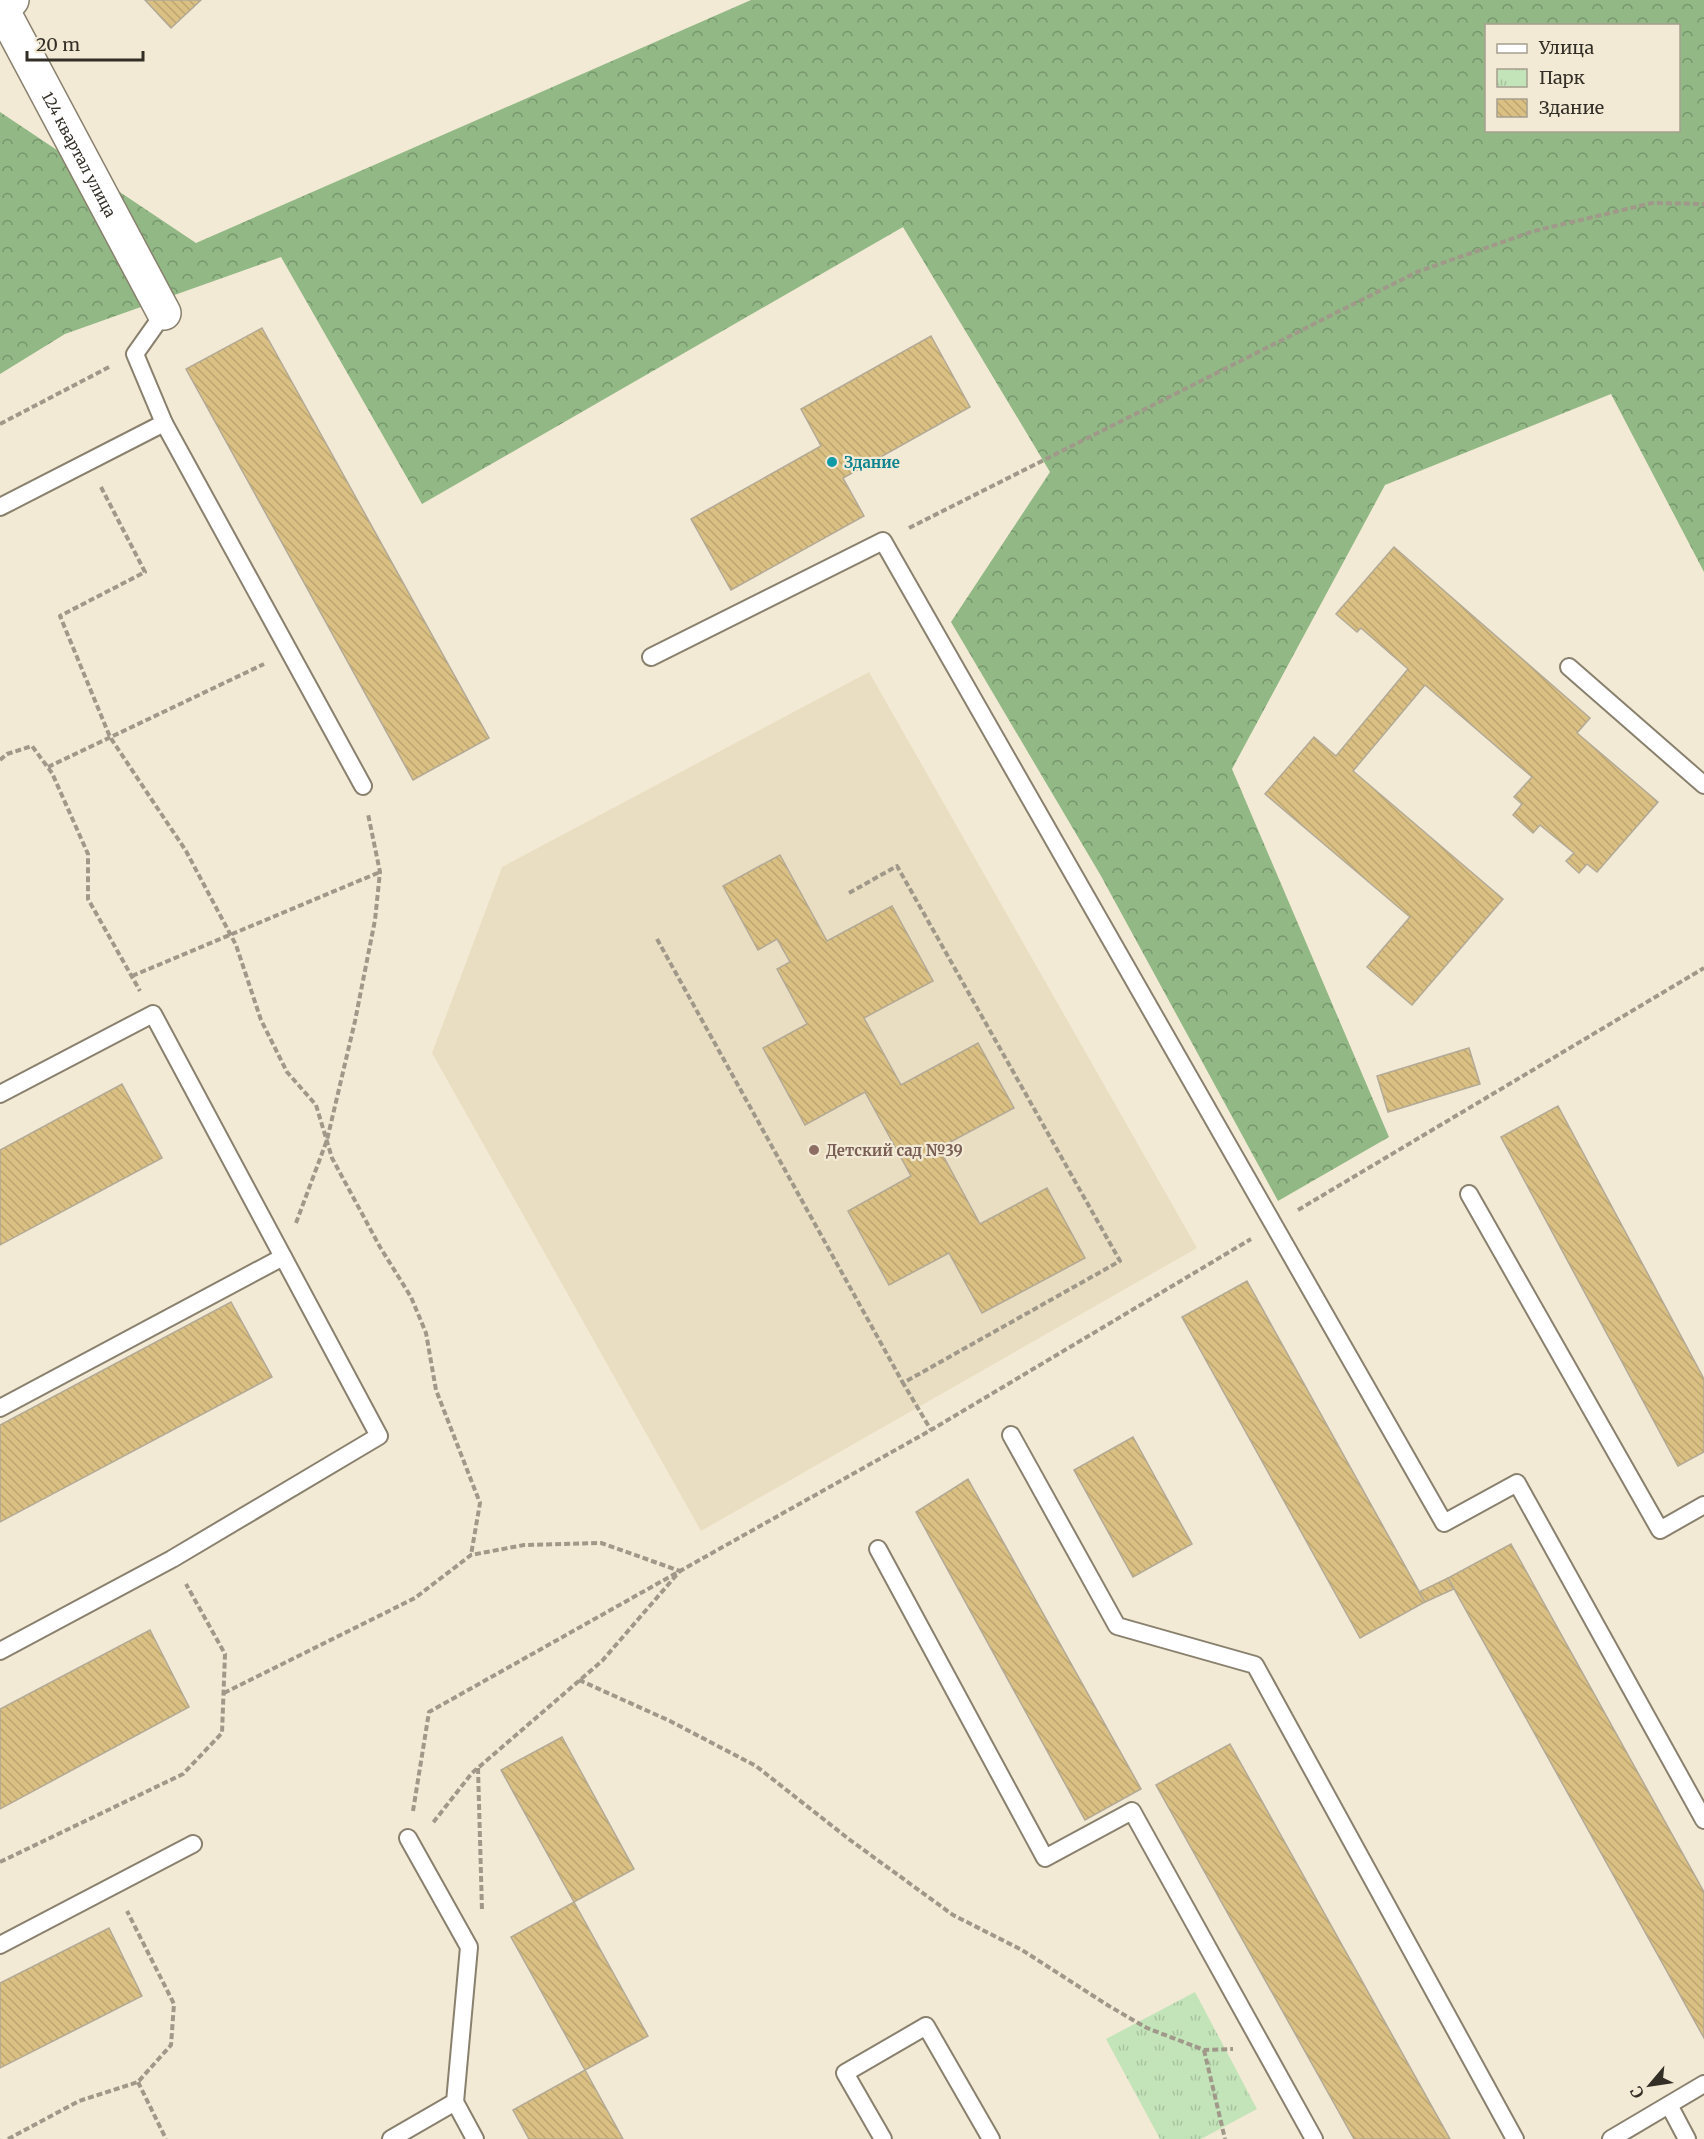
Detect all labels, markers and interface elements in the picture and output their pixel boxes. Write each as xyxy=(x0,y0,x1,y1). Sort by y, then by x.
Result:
scale bar xyxy=(27,24,142,62)
legend xyxy=(1485,24,1680,132)
text: 20 m xyxy=(36,33,80,56)
text: Улица xyxy=(1538,36,1594,59)
text: Парк xyxy=(1539,66,1585,89)
street label: 124 квартал улица xyxy=(38,88,121,220)
text: Здание xyxy=(1539,96,1604,119)
place label: Здание xyxy=(844,453,900,472)
marker: Здание xyxy=(825,455,839,469)
place label: Детский сад №39 xyxy=(826,1141,963,1160)
marker: Детский сад №39 xyxy=(807,1143,821,1157)
north arrow xyxy=(1620,2055,1680,2115)
text: С xyxy=(1626,2083,1648,2102)

